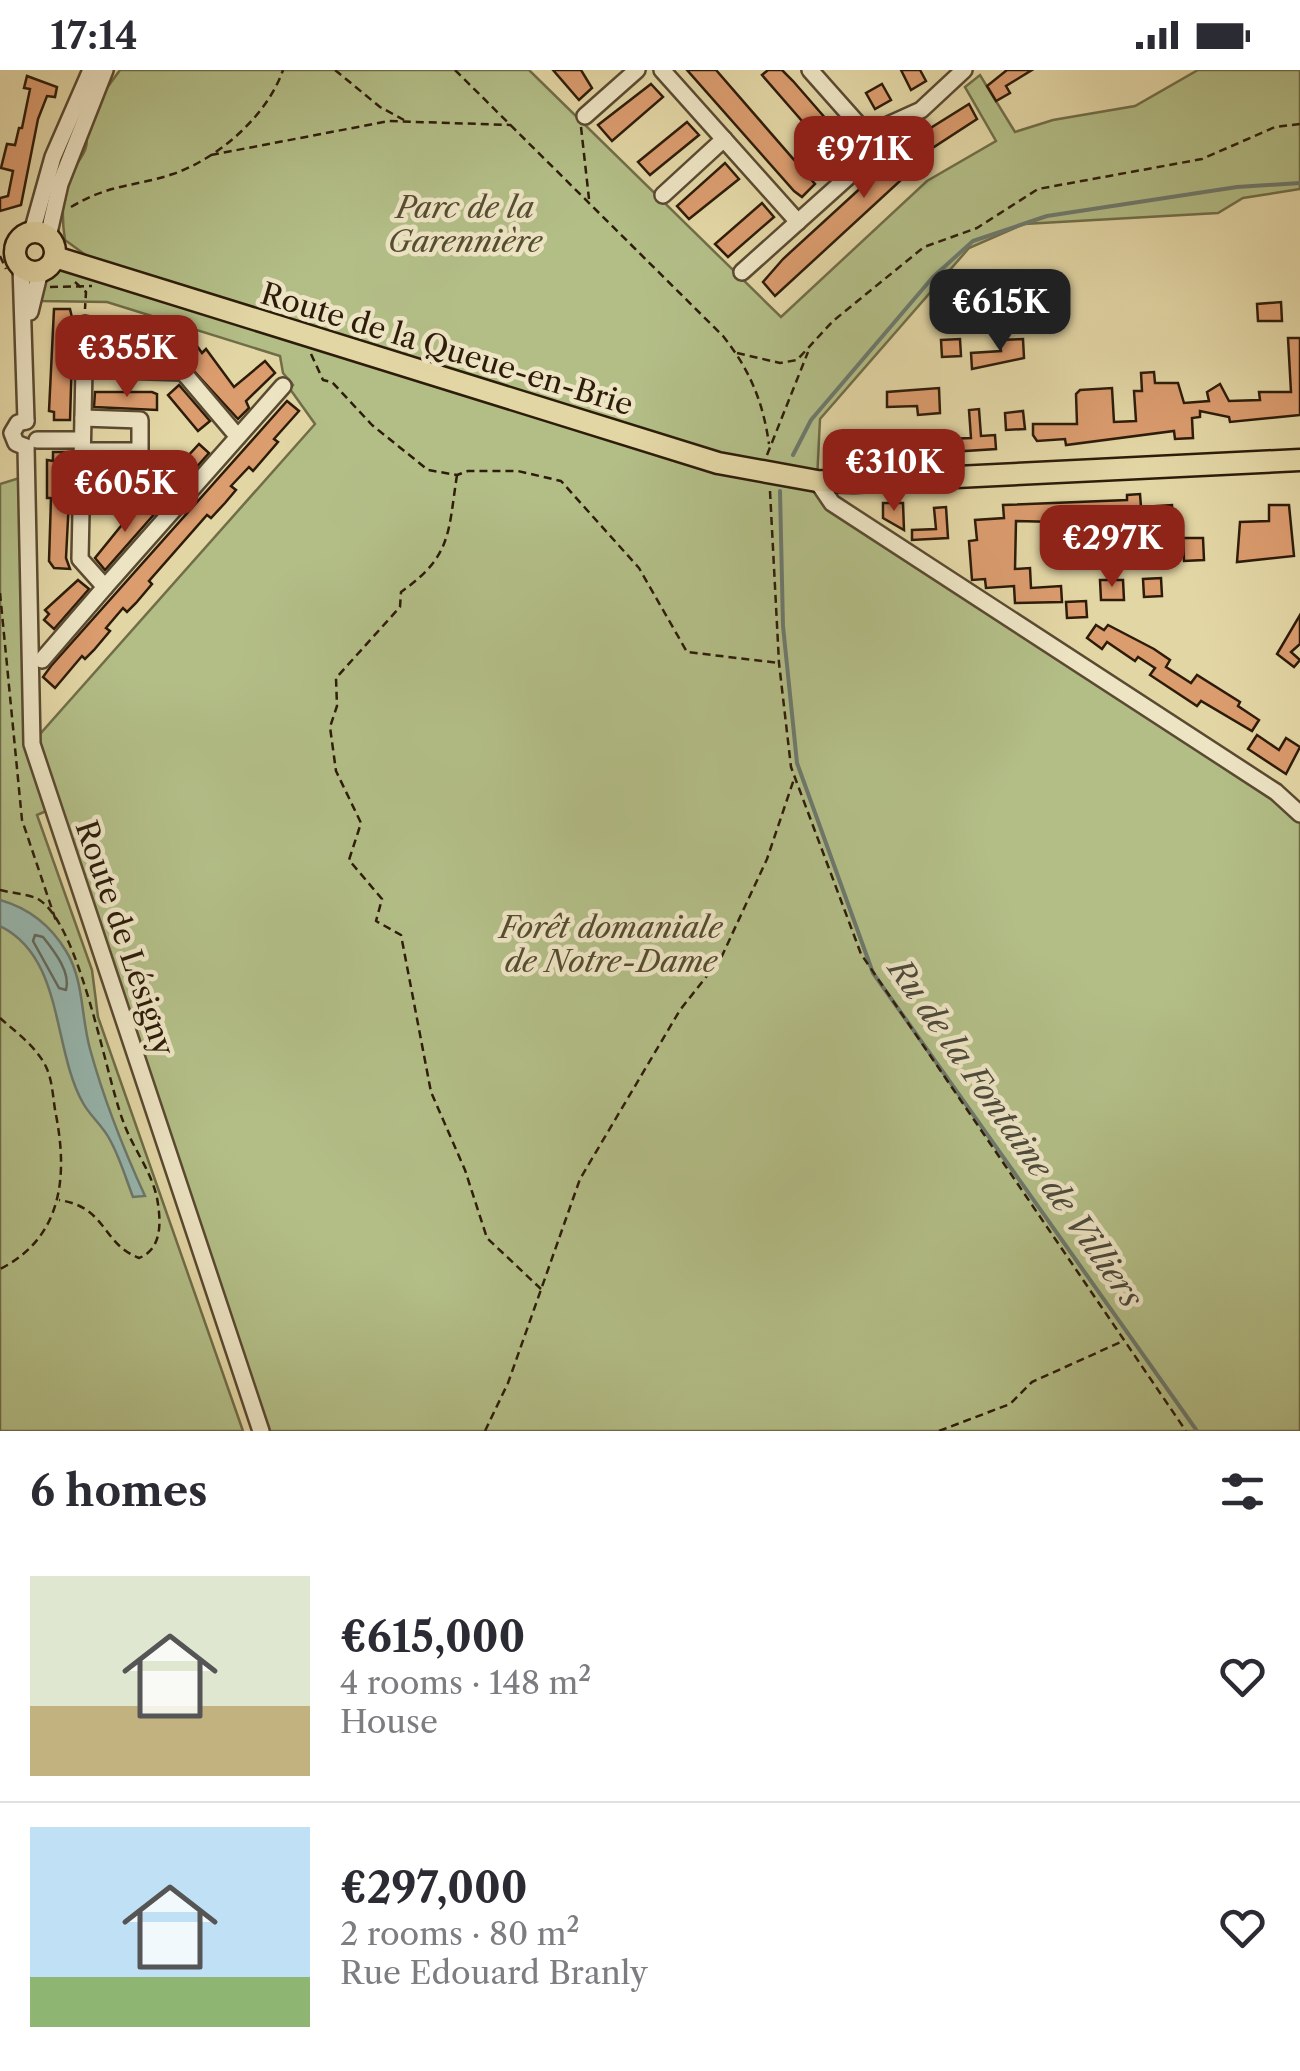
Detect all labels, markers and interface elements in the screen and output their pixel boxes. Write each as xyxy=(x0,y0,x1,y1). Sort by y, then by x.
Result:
text: 17:14 xyxy=(50,12,138,59)
pin: €971K xyxy=(794,116,934,201)
text: €971K xyxy=(816,129,912,168)
park label: Parc de la Garennière xyxy=(388,189,544,260)
pin: €615K xyxy=(930,269,1070,354)
street label: Route de la Queue-en-Brie xyxy=(257,275,637,423)
text: €615K xyxy=(951,282,1049,321)
pin: €355K xyxy=(57,315,197,400)
text: €355K xyxy=(77,328,177,367)
pin: €310K xyxy=(824,429,964,514)
text: €310K xyxy=(845,442,943,481)
pin: €605K xyxy=(55,450,195,535)
text: €605K xyxy=(73,463,177,502)
pin: €297K xyxy=(1042,505,1182,590)
text: €297K xyxy=(1062,518,1162,557)
street label: Route de Lésigny xyxy=(67,816,183,1061)
park label: Forêt domaniale de Notre-Dame xyxy=(498,909,724,980)
water label: Ru de la Fontaine de Villiers xyxy=(879,948,1152,1315)
icon: filters xyxy=(1215,1464,1270,1519)
text: 6 homes xyxy=(30,1465,208,1517)
text: €615,000 xyxy=(340,1611,525,1663)
icon: home xyxy=(110,1616,230,1736)
icon: heart xyxy=(1215,1649,1270,1704)
text: 4 rooms · 148 m² xyxy=(340,1663,591,1702)
text: House xyxy=(340,1702,438,1741)
text: €297,000 xyxy=(340,1862,527,1914)
icon: home xyxy=(110,1867,230,1987)
icon: heart xyxy=(1215,1900,1270,1955)
text: 2 rooms · 80 m² xyxy=(340,1914,580,1953)
text: Rue Edouard Branly xyxy=(340,1953,648,1992)

